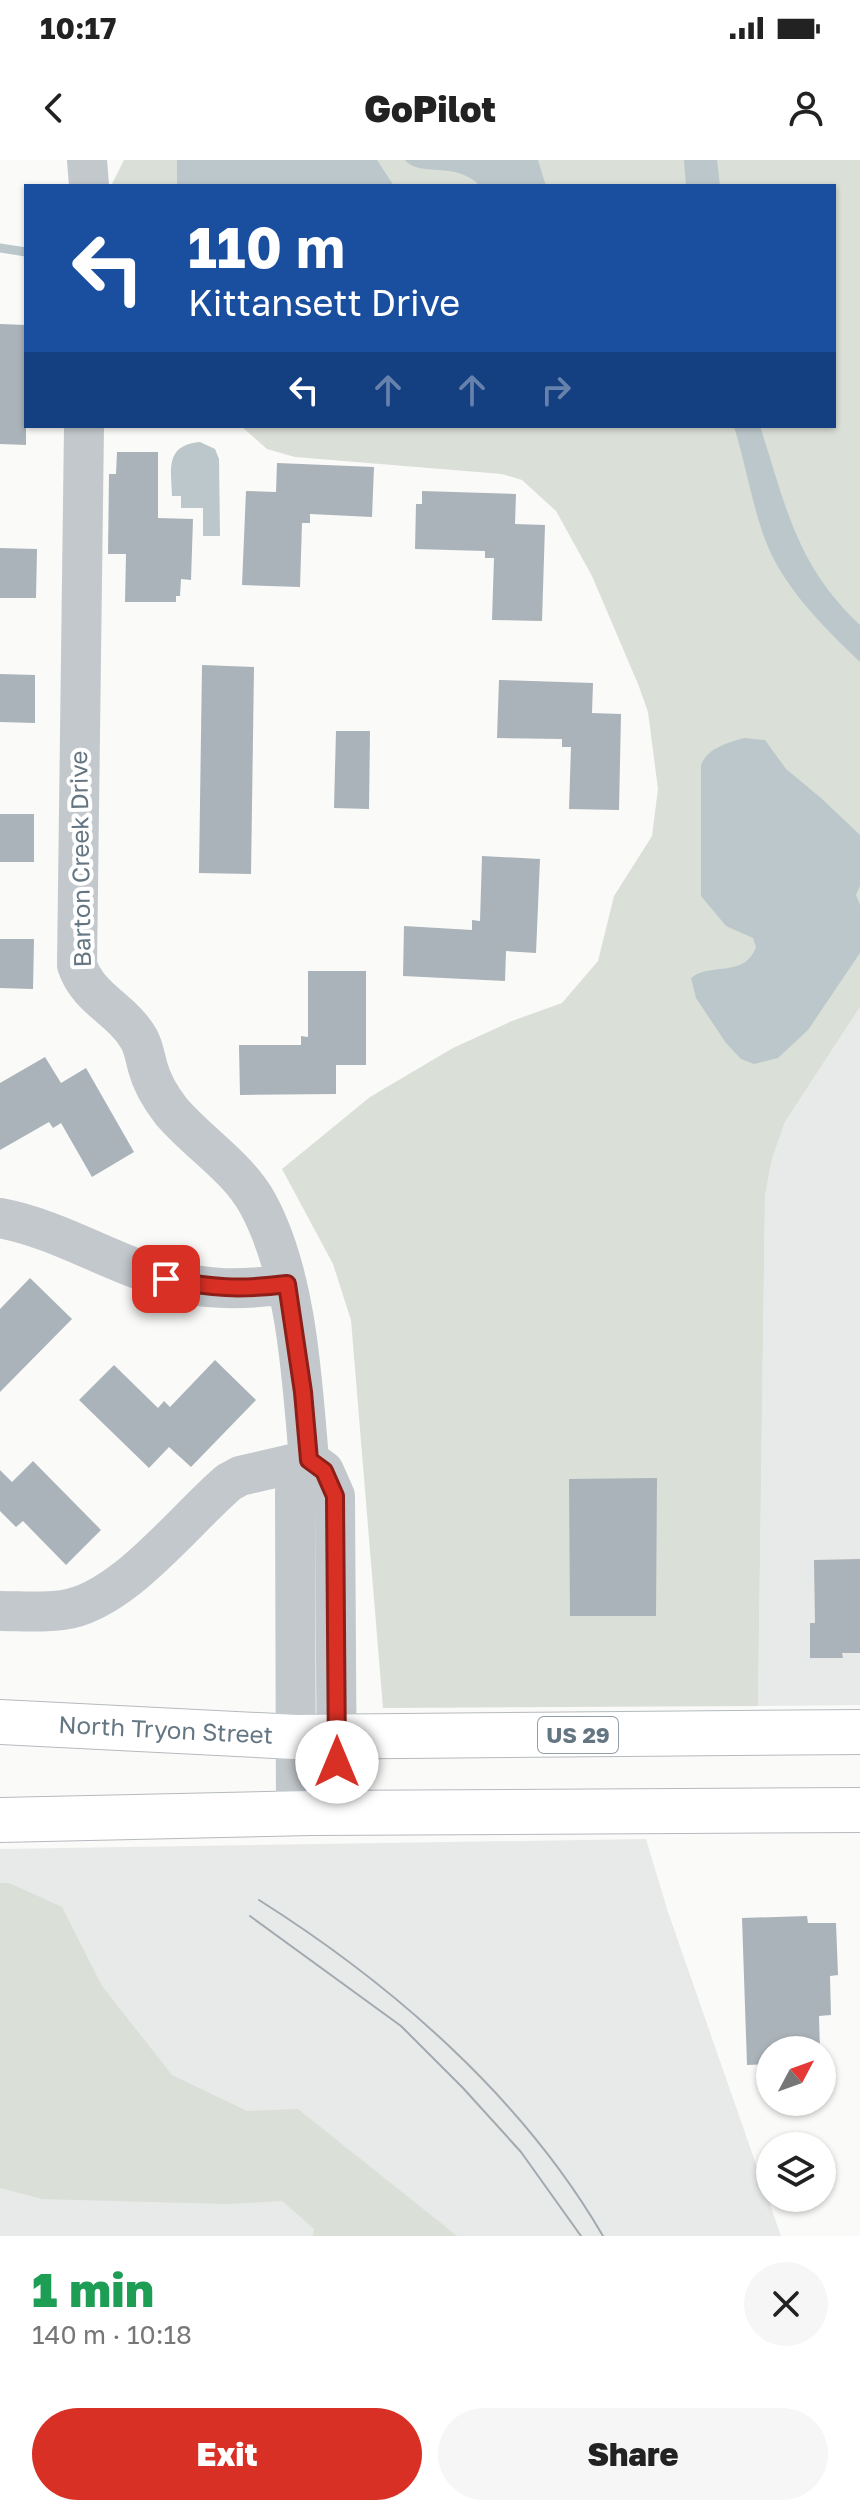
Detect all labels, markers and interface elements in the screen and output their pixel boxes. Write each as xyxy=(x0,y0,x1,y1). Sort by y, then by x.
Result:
text: 10:17 xyxy=(40,10,116,46)
icon: back xyxy=(32,86,76,130)
icon: person xyxy=(784,86,828,130)
text: GoPilot xyxy=(364,87,496,130)
text: 110 m xyxy=(188,213,345,280)
icon: left xyxy=(56,216,160,320)
text: Kittansett Drive xyxy=(188,281,460,324)
icon: left xyxy=(282,368,326,412)
icon: ahead xyxy=(366,368,410,412)
icon: ahead xyxy=(450,368,494,412)
icon: right xyxy=(534,368,578,412)
street label: Barton Creek Drive xyxy=(63,751,96,968)
pin xyxy=(132,1245,200,1313)
icon: arrive xyxy=(144,1257,188,1301)
street label: North Tryon Street xyxy=(58,1709,274,1749)
road number: US 29 xyxy=(538,1717,618,1753)
position arrow xyxy=(295,1720,379,1804)
north arrow xyxy=(756,2036,836,2116)
map controls xyxy=(756,2036,836,2212)
button: layers xyxy=(756,2132,836,2212)
text: 1 min xyxy=(32,2260,154,2318)
button: close xyxy=(744,2262,828,2346)
text: 140 m · 10:18 xyxy=(32,2319,192,2350)
button: Exit xyxy=(32,2408,422,2500)
button: Share xyxy=(438,2408,828,2500)

